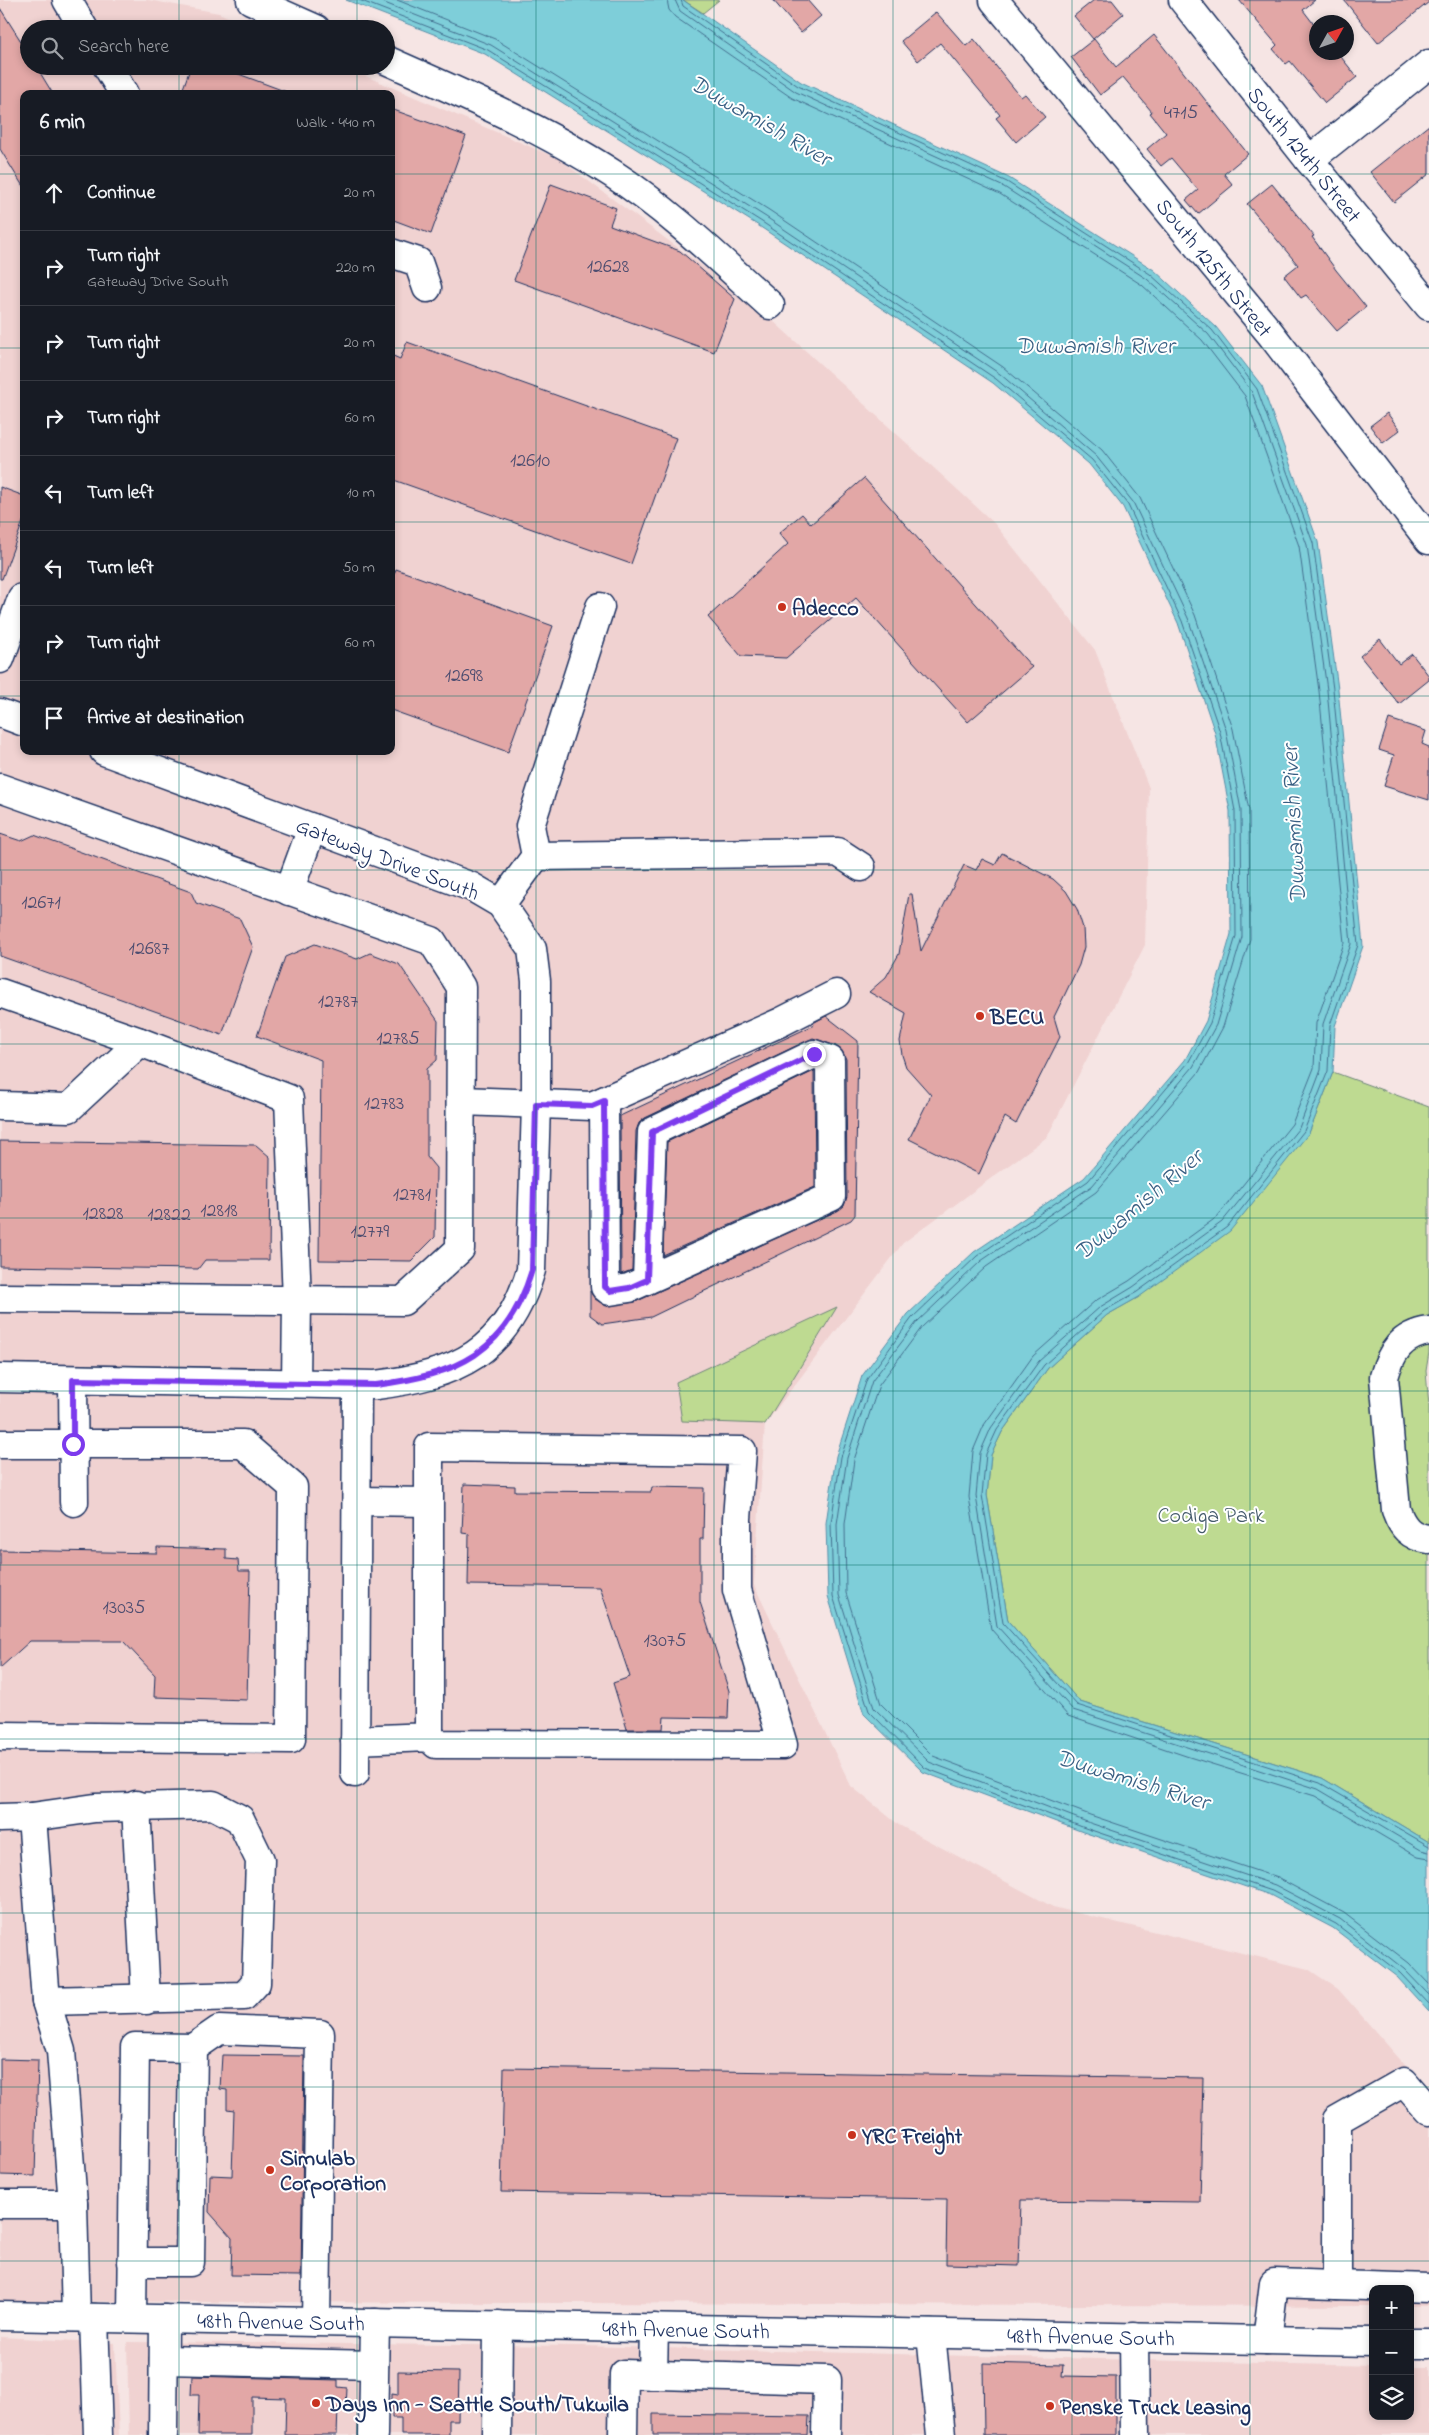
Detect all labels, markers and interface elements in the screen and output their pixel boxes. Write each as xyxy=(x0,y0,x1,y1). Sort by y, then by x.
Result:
north arrow xyxy=(1309,15,1354,60)
search box xyxy=(20,20,395,75)
icon: search xyxy=(38,34,66,62)
text: Search here xyxy=(78,34,169,61)
water label: Duwamish River xyxy=(682,67,839,178)
street label: South 124th Street xyxy=(1238,81,1368,231)
house number: 4715 xyxy=(1164,99,1198,128)
text: 6 min xyxy=(40,108,85,138)
text: Walk · 440 m xyxy=(296,111,375,135)
icon: ahead xyxy=(40,179,68,207)
text: Continue xyxy=(87,180,155,207)
text: 20 m xyxy=(344,181,375,205)
street label: South 125th Street xyxy=(1147,192,1279,346)
text: Turn right xyxy=(87,243,160,270)
house number: 12628 xyxy=(587,253,629,282)
icon: right xyxy=(40,254,68,282)
text: 220 m xyxy=(336,256,375,280)
text: Gateway Drive South xyxy=(87,270,228,294)
icon: right xyxy=(40,329,68,357)
text: Turn right xyxy=(87,330,160,357)
water label: Duwamish River xyxy=(1016,330,1177,365)
text: 20 m xyxy=(344,331,375,355)
icon: right xyxy=(40,404,68,432)
text: Turn right xyxy=(87,405,160,432)
text: 60 m xyxy=(345,406,375,430)
house number: 12610 xyxy=(510,447,550,476)
icon: left xyxy=(40,479,68,507)
text: Turn left xyxy=(87,480,154,507)
text: 10 m xyxy=(347,481,375,505)
icon: left xyxy=(40,554,68,582)
text: Turn left xyxy=(87,555,154,582)
text: 50 m xyxy=(343,556,375,580)
place label: Adecco xyxy=(792,594,859,626)
marker: Adecco xyxy=(776,601,788,613)
icon: right xyxy=(40,629,68,657)
text: Turn right xyxy=(87,630,160,657)
text: 60 m xyxy=(345,631,375,655)
house number: 12698 xyxy=(445,662,483,691)
icon: arrive xyxy=(40,704,68,732)
text: Arrive at destination xyxy=(87,705,244,732)
water label: Duwamish River xyxy=(1274,741,1317,904)
street label: Gateway Drive South xyxy=(290,811,483,911)
house number: 12671 xyxy=(21,889,61,918)
house number: 12687 xyxy=(129,935,169,964)
house number: 12787 xyxy=(318,988,358,1017)
place label: BECU xyxy=(989,1003,1044,1035)
marker: BECU xyxy=(974,1010,986,1022)
house number: 12785 xyxy=(376,1025,420,1054)
route end xyxy=(803,1043,826,1066)
house number: 12783 xyxy=(364,1090,404,1119)
water label: Duwamish River xyxy=(1068,1140,1213,1270)
house number: 12781 xyxy=(393,1181,431,1210)
house number: 12818 xyxy=(200,1197,238,1226)
house number: 12828 xyxy=(82,1200,124,1229)
house number: 12822 xyxy=(147,1201,191,1230)
house number: 12779 xyxy=(351,1218,389,1247)
route start xyxy=(62,1433,85,1456)
park label: Codiga Park xyxy=(1158,1501,1265,1534)
house number: 13035 xyxy=(103,1594,145,1623)
house number: 13075 xyxy=(644,1627,686,1656)
water label: Duwamish River xyxy=(1051,1742,1216,1822)
place label: YRC Freight xyxy=(861,2122,963,2155)
marker: YRC Freight xyxy=(846,2129,858,2141)
place label: Simulab Corporation xyxy=(280,2144,386,2201)
marker: Simulab Corporation xyxy=(264,2164,276,2176)
map controls xyxy=(1369,2285,1414,2420)
button: + xyxy=(1369,2285,1414,2330)
street label: 48th Avenue South xyxy=(197,2307,365,2341)
street label: 48th Avenue South xyxy=(602,2315,770,2349)
street label: 48th Avenue South xyxy=(1007,2322,1175,2356)
button: − xyxy=(1369,2330,1414,2375)
button: layers xyxy=(1369,2375,1414,2420)
place label: Days Inn - Seattle South/Tukwila xyxy=(325,2390,629,2423)
place label: Penske Truck Leasing xyxy=(1060,2393,1251,2426)
marker: Days Inn - Seattle South/Tukwila xyxy=(310,2397,322,2409)
marker: Penske Truck Leasing xyxy=(1044,2400,1056,2412)

